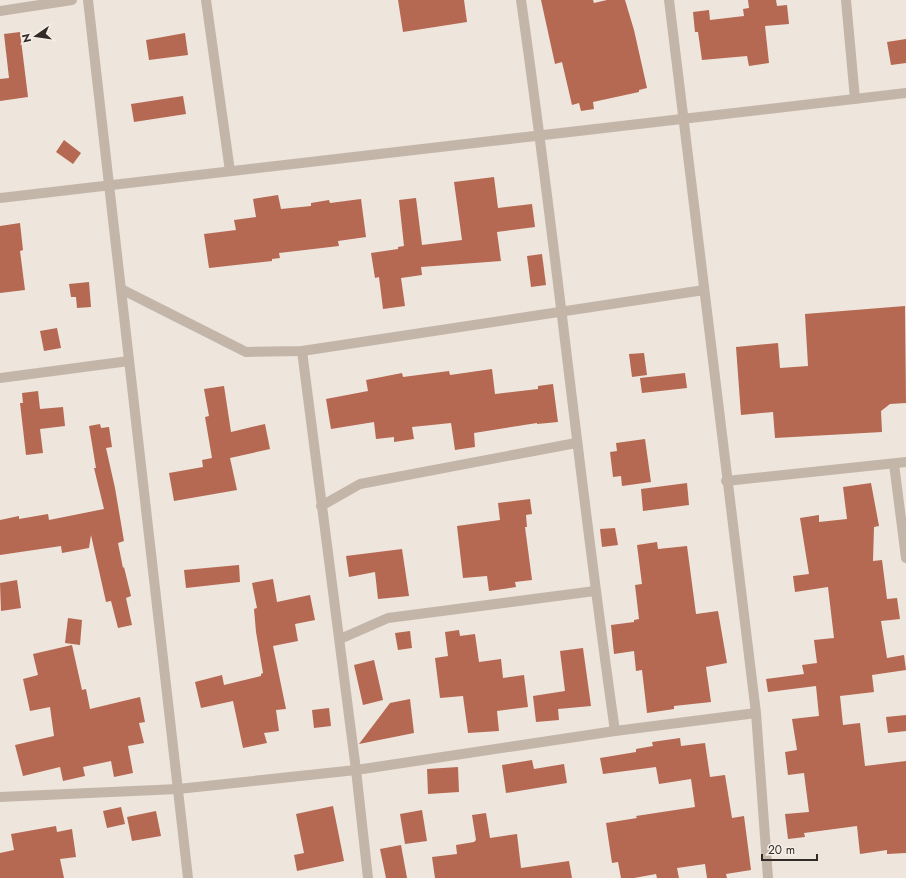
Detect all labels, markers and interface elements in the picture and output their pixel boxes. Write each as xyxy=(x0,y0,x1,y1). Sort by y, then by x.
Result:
north arrow xyxy=(16,16,56,56)
text: N xyxy=(17,32,35,44)
scale bar xyxy=(762,836,817,862)
text: 20 m xyxy=(768,841,795,859)

